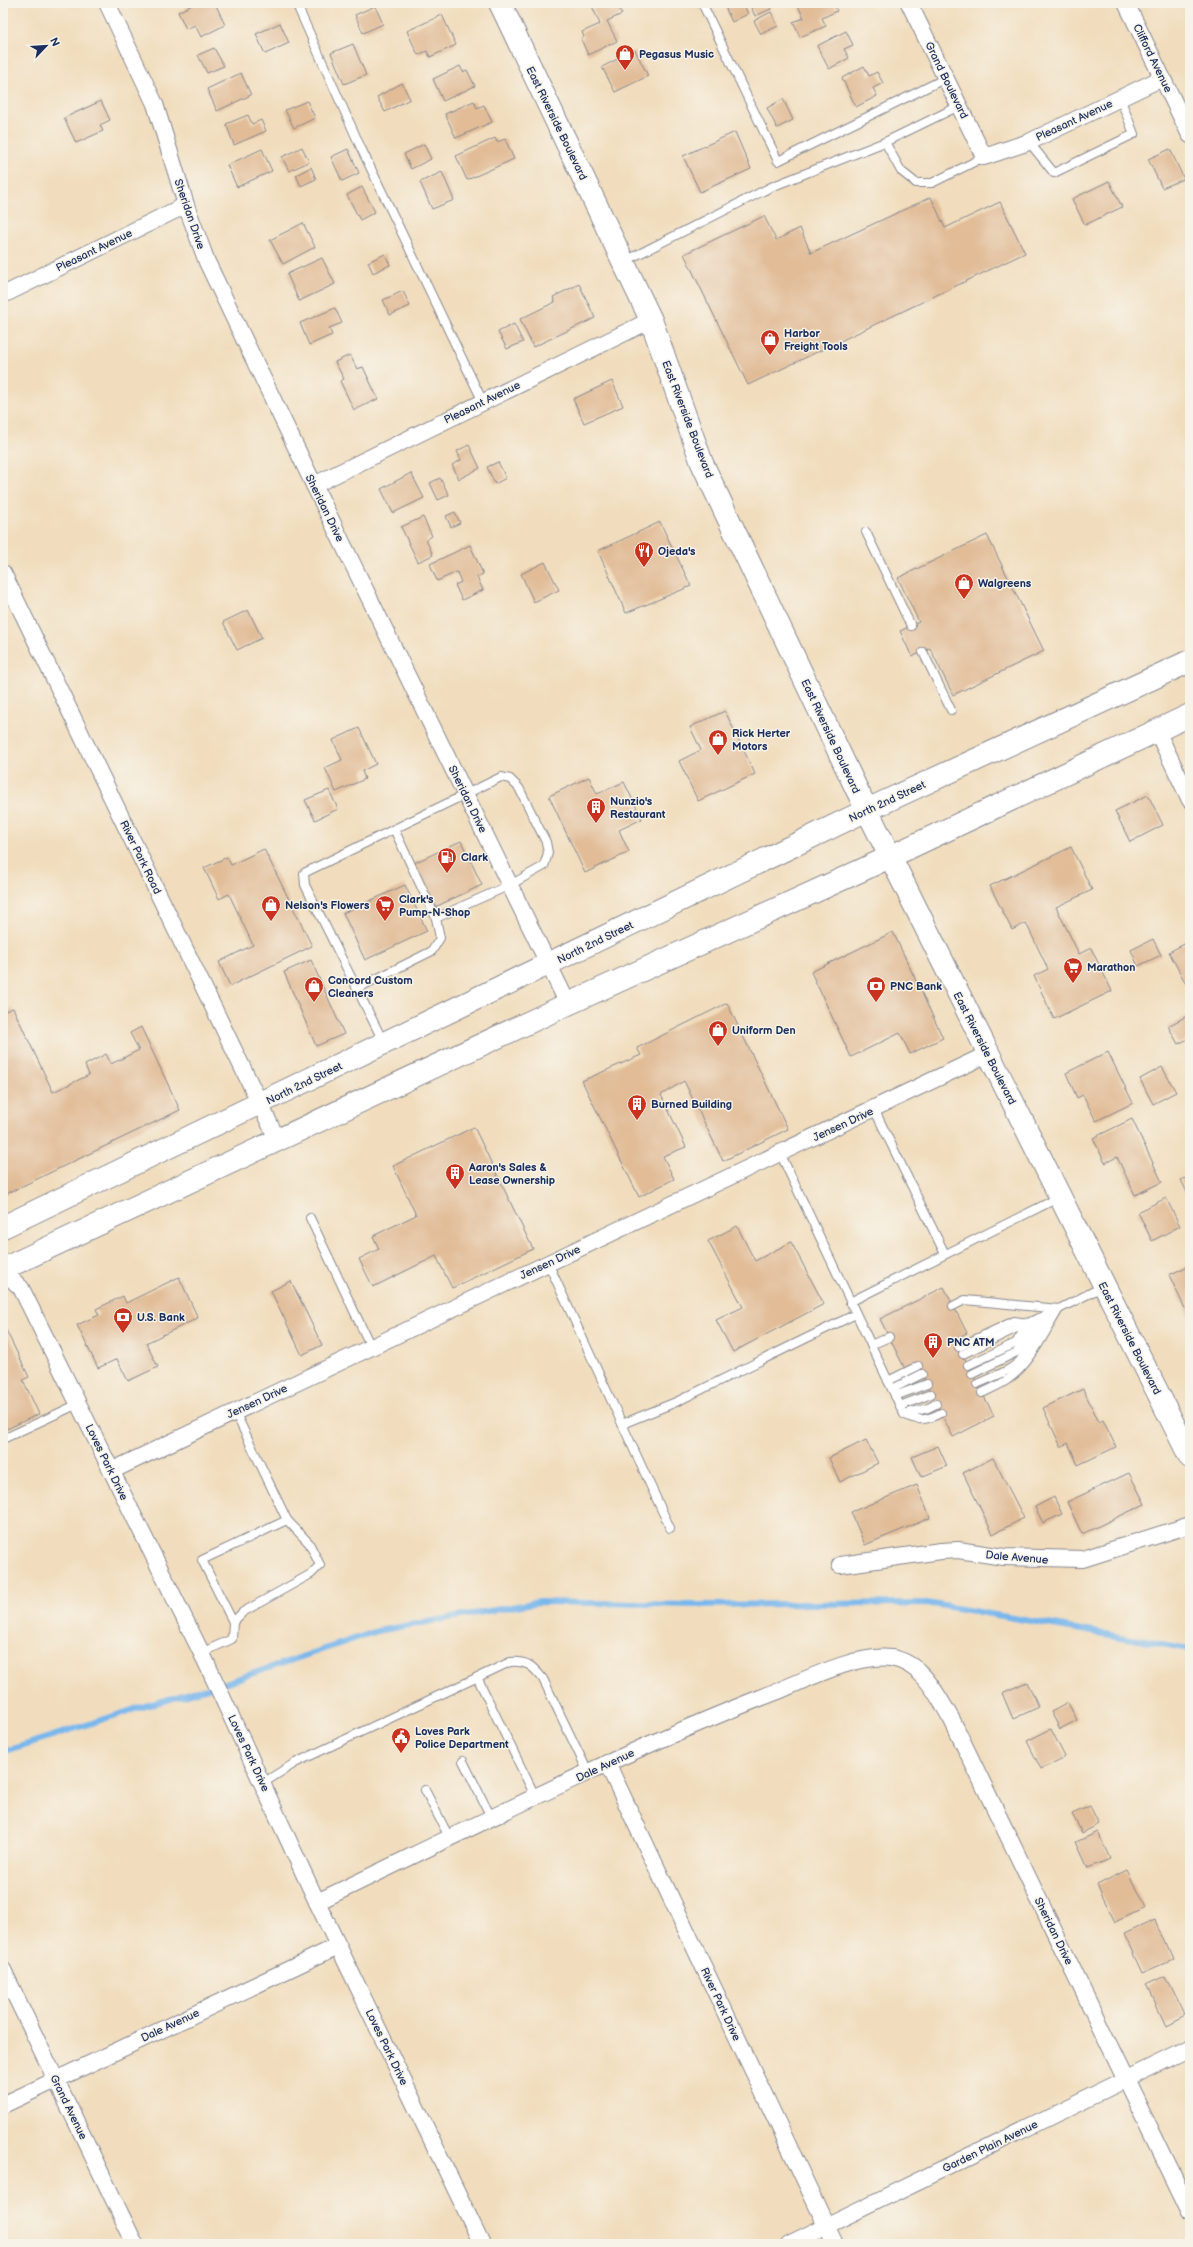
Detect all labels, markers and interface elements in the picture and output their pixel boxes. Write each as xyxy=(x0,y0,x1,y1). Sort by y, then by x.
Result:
street label: Clifford Avenue xyxy=(1130,22,1175,95)
north arrow xyxy=(26,26,66,66)
text: N xyxy=(47,35,62,48)
street label: Grand Boulevard xyxy=(922,40,971,121)
shop icon: Pegasus Music xyxy=(614,43,636,71)
place label: Pegasus Music xyxy=(639,48,714,61)
street label: East Riverside Boulevard xyxy=(523,64,590,182)
street label: Pleasant Avenue xyxy=(1034,97,1115,144)
street label: Sheridan Drive xyxy=(171,177,208,251)
street label: Pleasant Avenue xyxy=(54,226,135,275)
place label: Harbor Freight Tools xyxy=(784,327,848,353)
shop icon: Harbor Freight Tools xyxy=(759,328,781,356)
street label: East Riverside Boulevard xyxy=(659,359,716,480)
street label: Pleasant Avenue xyxy=(442,378,523,427)
street label: Sheridan Drive xyxy=(303,472,347,544)
restaurant icon: Ojeda's xyxy=(633,540,655,568)
place label: Ojeda's xyxy=(658,545,696,558)
shop icon: Walgreens xyxy=(953,572,975,600)
place label: Walgreens xyxy=(978,577,1032,590)
street label: East Riverside Boulevard xyxy=(798,677,863,796)
place label: Rick Herter Motors xyxy=(732,727,791,753)
shop icon: Rick Herter Motors xyxy=(707,728,729,756)
street label: Sheridan Drive xyxy=(446,763,490,835)
street label: North 2nd Street xyxy=(847,778,928,825)
place label: Nunzio's Restaurant xyxy=(610,795,666,821)
building icon: Nunzio's Restaurant xyxy=(585,796,607,824)
street label: River Park Road xyxy=(117,818,164,896)
fuel station icon: Clark xyxy=(436,846,458,874)
place label: Clark xyxy=(461,851,488,864)
place label: Clark's Pump-N-Shop xyxy=(399,893,470,919)
shop icon: Nelson's Flowers xyxy=(260,894,282,922)
supermarket icon: Clark's Pump-N-Shop xyxy=(374,894,396,922)
place label: Nelson's Flowers xyxy=(285,899,370,912)
street label: North 2nd Street xyxy=(555,918,636,966)
supermarket icon: Marathon xyxy=(1062,956,1084,984)
place label: Marathon xyxy=(1087,961,1135,974)
place label: Concord Custom Cleaners xyxy=(328,974,413,1000)
shop icon: Concord Custom Cleaners xyxy=(303,975,325,1003)
bank icon: PNC Bank xyxy=(865,975,887,1003)
place label: PNC Bank xyxy=(890,980,942,993)
street label: East Riverside Boulevard xyxy=(950,990,1019,1107)
shop icon: Uniform Den xyxy=(707,1019,729,1047)
place label: Uniform Den xyxy=(732,1024,796,1037)
street label: North 2nd Street xyxy=(264,1059,345,1107)
building icon: Burned Building xyxy=(626,1093,648,1121)
place label: Burned Building xyxy=(651,1098,732,1111)
street label: Jensen Drive xyxy=(811,1105,876,1144)
place label: Aaron's Sales & Lease Ownership xyxy=(468,1161,555,1187)
building icon: Aaron's Sales & Lease Ownership xyxy=(444,1162,466,1190)
street label: Jensen Drive xyxy=(518,1243,583,1282)
street label: East Riverside Boulevard xyxy=(1095,1280,1164,1397)
bank icon: U.S. Bank xyxy=(112,1306,134,1334)
place label: U.S. Bank xyxy=(137,1311,185,1324)
building icon: PNC ATM xyxy=(922,1331,944,1359)
place label: PNC ATM xyxy=(947,1336,994,1349)
street label: Jensen Drive xyxy=(225,1382,290,1421)
street label: Loves Park Drive xyxy=(82,1422,131,1503)
street label: Dale Avenue xyxy=(985,1548,1049,1567)
street label: Loves Park Drive xyxy=(225,1713,272,1794)
place label: Loves Park Police Department xyxy=(415,1725,509,1751)
public building icon: Loves Park Police Department xyxy=(390,1726,412,1754)
street label: Dale Avenue xyxy=(574,1746,637,1785)
street label: Sheridan Drive xyxy=(1032,1895,1076,1967)
street label: River Park Drive xyxy=(698,1965,743,2043)
street label: Dale Avenue xyxy=(139,2006,202,2045)
street label: Loves Park Drive xyxy=(362,2007,411,2088)
street label: Grand Avenue xyxy=(47,2073,90,2142)
street label: Garden Plain Avenue xyxy=(940,2118,1040,2175)

